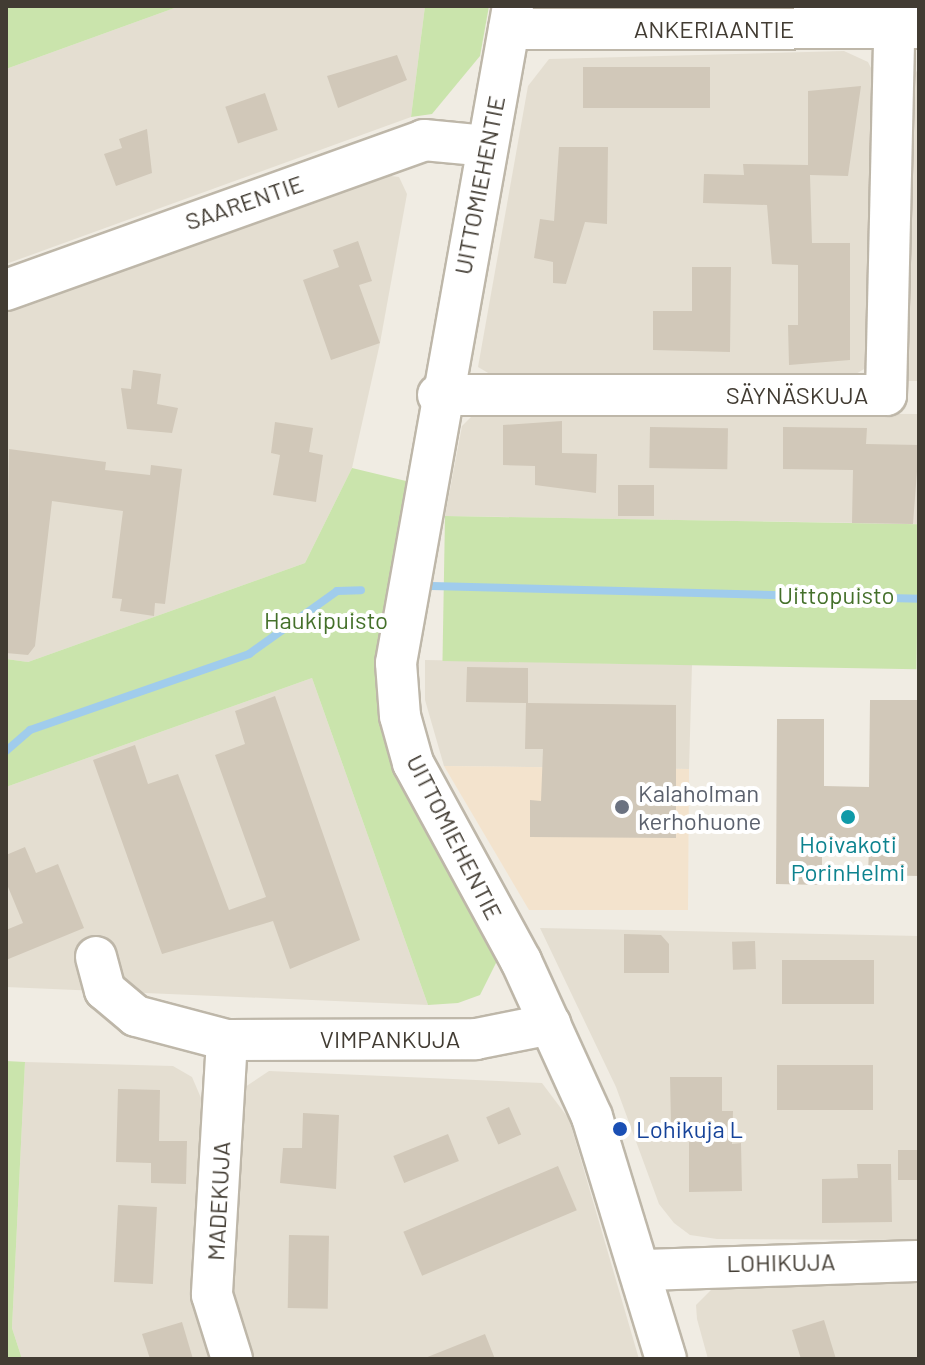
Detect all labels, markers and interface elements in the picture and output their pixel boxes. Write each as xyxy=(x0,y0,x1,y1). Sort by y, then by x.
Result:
street label: ANKERIAANTIE xyxy=(634,15,794,43)
street label: UITTOMIEHENTIE xyxy=(448,93,510,277)
street label: SAARENTIE xyxy=(181,168,307,236)
street label: SÄYNÄSKUJA xyxy=(726,381,868,409)
park label: Uittopuisto xyxy=(777,581,895,609)
park label: Haukipuisto xyxy=(264,606,388,634)
street label: UITTOMIEHENTIE xyxy=(401,750,509,924)
place label: Kalaholman kerhohuone xyxy=(638,779,761,835)
marker: Kalaholman kerhohuone xyxy=(613,798,631,816)
marker: Hoivakoti PorinHelmi xyxy=(839,808,857,826)
place label: Hoivakoti PorinHelmi xyxy=(791,830,905,886)
street label: VIMPANKUJA xyxy=(320,1025,460,1053)
place label: Lohikuja L xyxy=(636,1115,743,1143)
marker: Lohikuja L xyxy=(611,1120,629,1138)
street label: MADEKUJA xyxy=(200,1141,236,1261)
street label: LOHIKUJA xyxy=(726,1247,836,1277)

